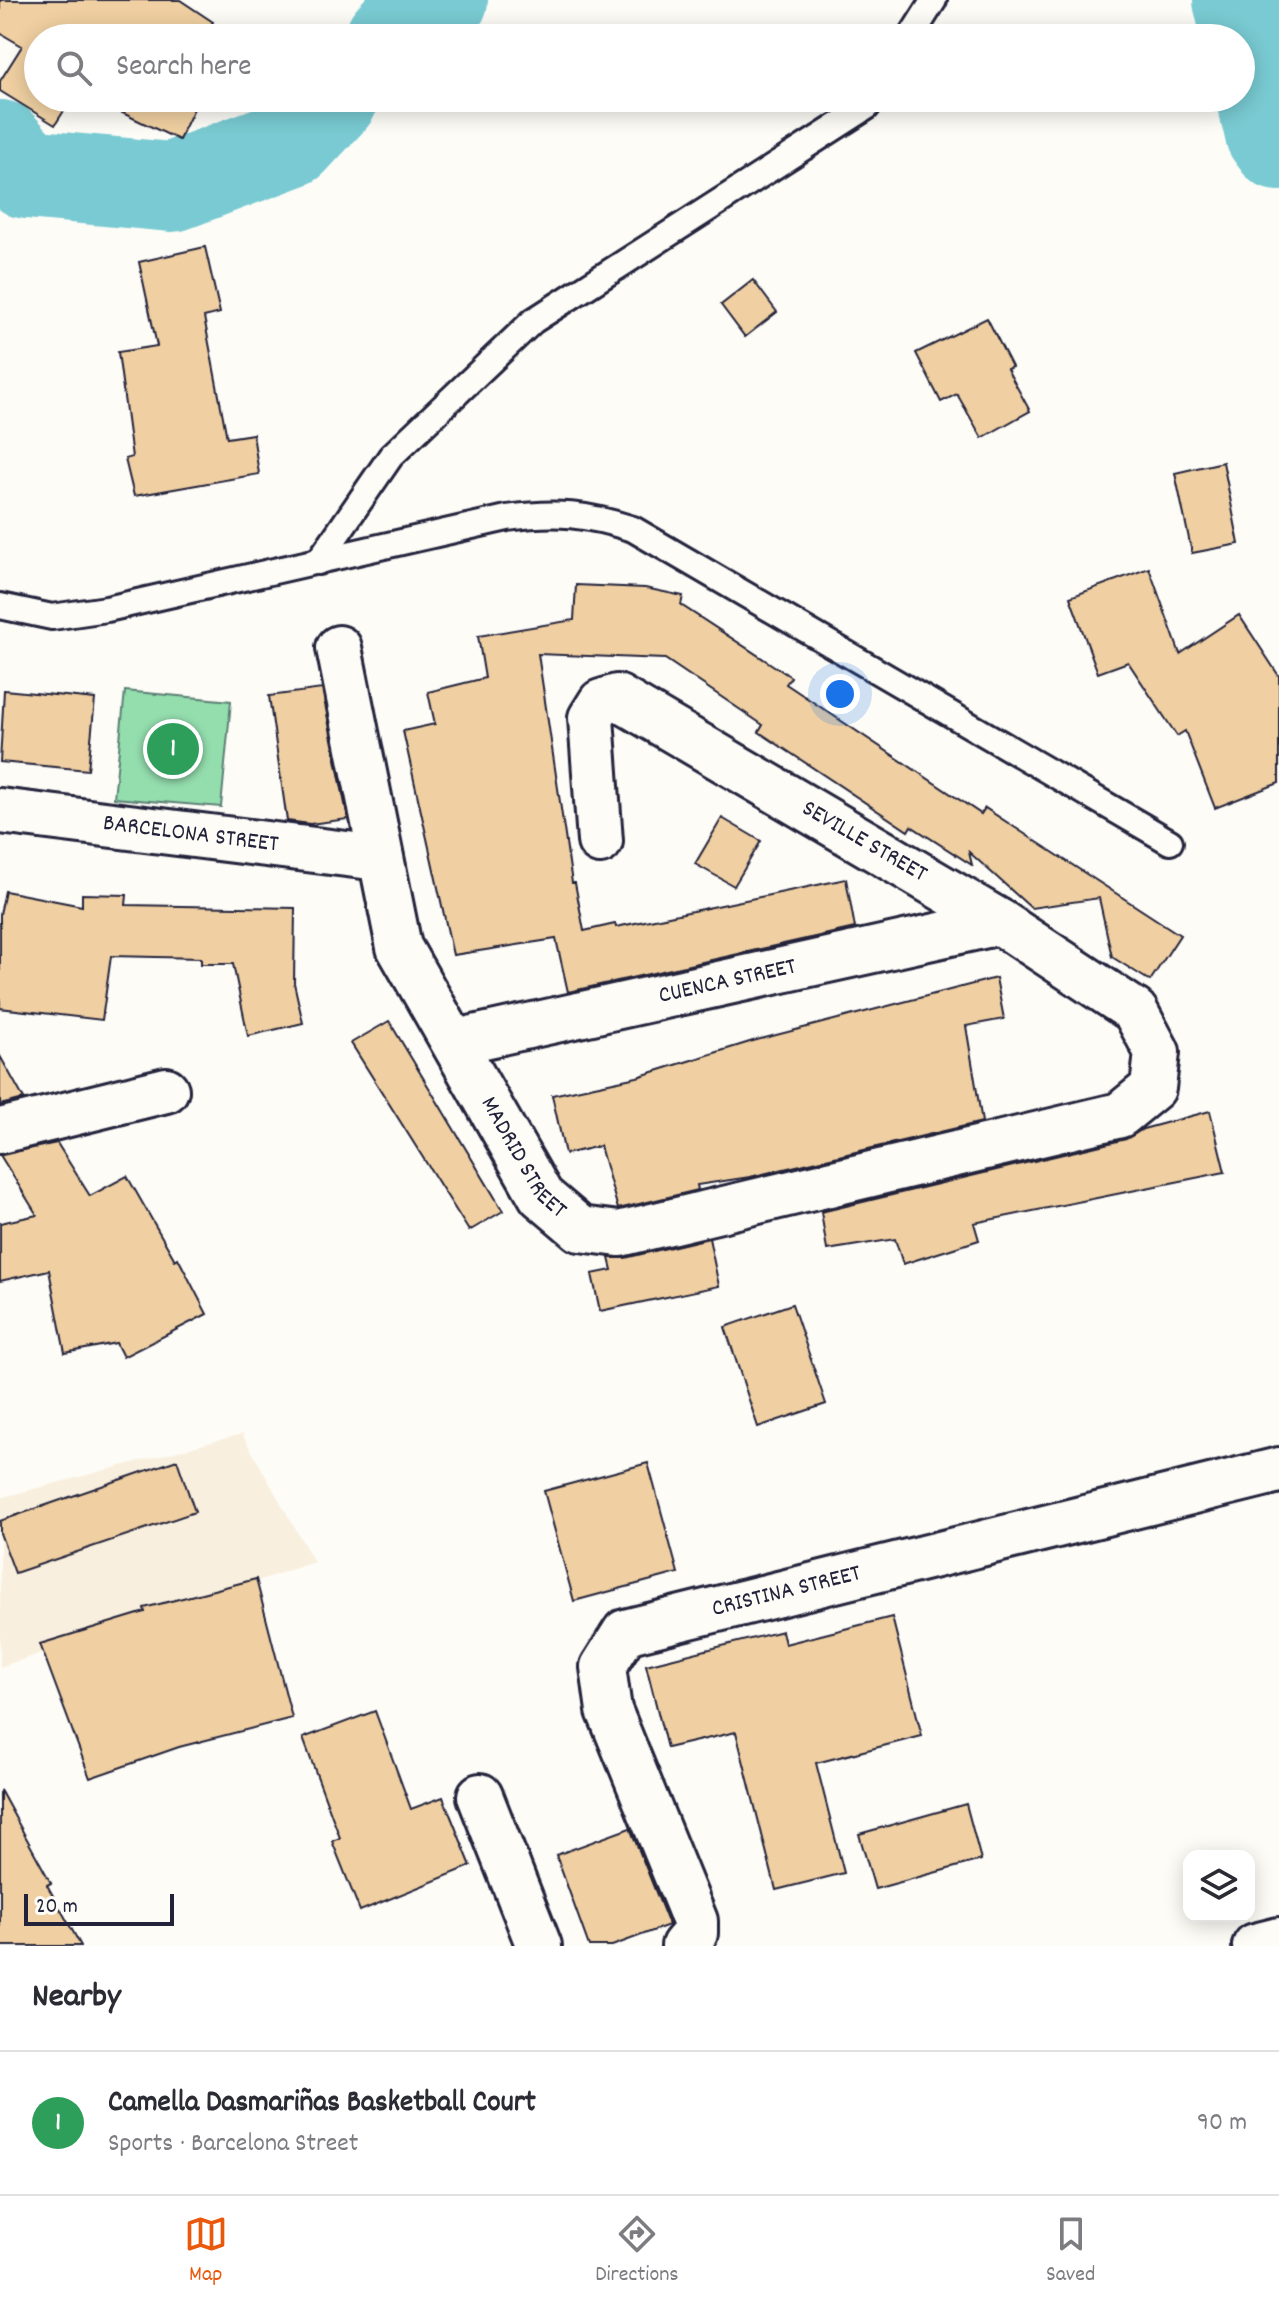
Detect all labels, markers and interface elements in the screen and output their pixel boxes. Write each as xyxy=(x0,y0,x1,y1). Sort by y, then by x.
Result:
search box xyxy=(24,24,1255,112)
icon: search xyxy=(52,46,96,90)
text: Search here xyxy=(116,47,252,90)
your location xyxy=(820,674,860,714)
pin: 1 xyxy=(147,719,199,779)
street label: SEVILLE STREET xyxy=(795,792,933,892)
street label: BARCELONA STREET xyxy=(101,807,281,862)
street label: CUENCA STREET xyxy=(655,950,800,1014)
street label: MADRID STREET xyxy=(471,1091,574,1228)
street label: CRISTINA STREET xyxy=(708,1557,865,1627)
map controls xyxy=(1183,1850,1255,1922)
button: layers xyxy=(1183,1850,1255,1922)
scale bar xyxy=(24,1890,174,1926)
text: 20 m xyxy=(36,1892,78,1923)
text: Nearby xyxy=(32,1974,121,2023)
text: Camella Dasmariñas Basketball Court xyxy=(108,2083,536,2126)
text: 1 xyxy=(55,2105,61,2142)
text: 90 m xyxy=(1197,2105,1247,2142)
text: Sports · Barcelona Street xyxy=(108,2126,358,2163)
tab: Map xyxy=(184,2212,228,2291)
tab: Directions xyxy=(595,2212,679,2291)
tab: Saved xyxy=(1046,2212,1095,2291)

